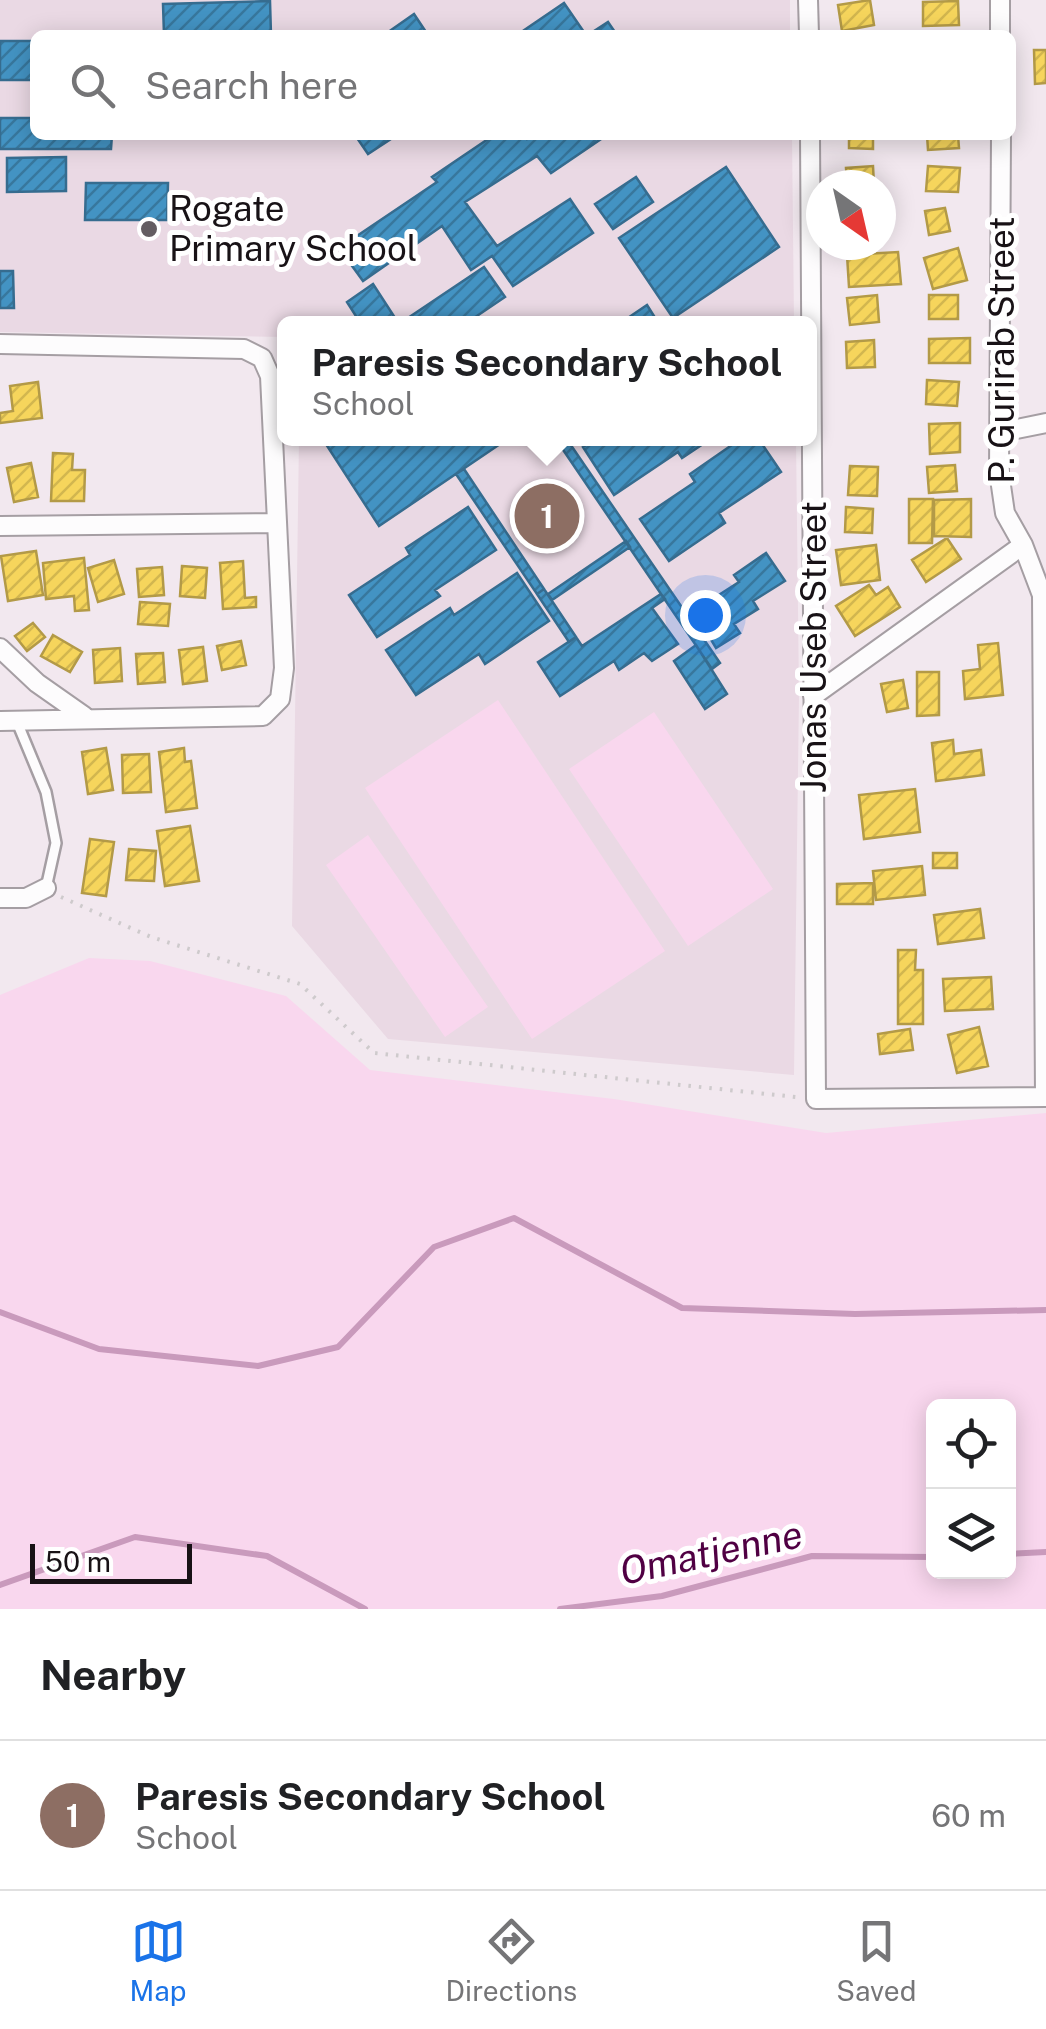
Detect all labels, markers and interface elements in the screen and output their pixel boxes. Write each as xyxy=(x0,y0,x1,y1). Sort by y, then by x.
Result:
search box xyxy=(30,30,1016,140)
icon: search xyxy=(65,58,120,113)
text: Search here xyxy=(145,63,358,108)
north arrow xyxy=(806,170,896,260)
place label: Rogate Primary School xyxy=(169,188,417,269)
street label: P. Gurirab Street xyxy=(981,216,1022,484)
marker: Rogate Primary School xyxy=(138,218,160,240)
popup xyxy=(277,316,817,446)
text: Paresis Secondary School xyxy=(312,340,782,385)
text: School xyxy=(312,385,415,422)
pin: 1 xyxy=(514,478,580,554)
street label: Jonas Useb Street xyxy=(793,501,834,793)
your location xyxy=(680,590,731,641)
map controls xyxy=(926,1399,1016,1579)
button: locate xyxy=(926,1399,1016,1489)
button: layers xyxy=(926,1489,1016,1579)
water label: Omatjenne xyxy=(616,1511,806,1594)
scale bar xyxy=(30,1539,192,1584)
text: 50 m xyxy=(45,1545,111,1578)
text: Nearby xyxy=(40,1650,186,1699)
text: Paresis Secondary School xyxy=(135,1774,606,1819)
text: 1 xyxy=(66,1797,79,1834)
text: 60 m xyxy=(931,1797,1006,1834)
text: School xyxy=(135,1819,238,1856)
tab: Map xyxy=(130,1914,186,2007)
tab: Directions xyxy=(446,1914,577,2007)
tab: Saved xyxy=(836,1914,916,2007)

